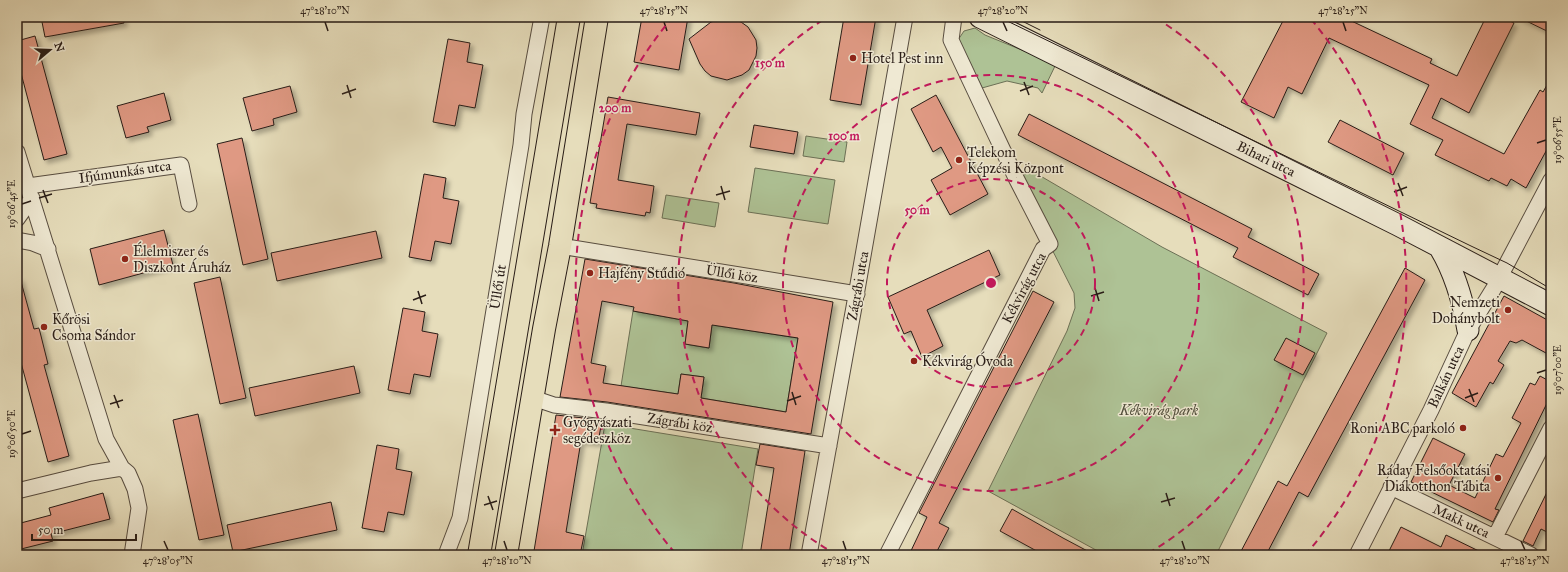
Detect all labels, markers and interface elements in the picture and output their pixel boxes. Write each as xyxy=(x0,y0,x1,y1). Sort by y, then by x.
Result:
text: 47°28'10"N xyxy=(300,5,350,17)
text: 47°28'15"N xyxy=(640,5,689,17)
text: 47°28'20"N xyxy=(978,5,1029,17)
text: 47°28'25"N xyxy=(1318,5,1368,17)
north arrow xyxy=(30,30,70,70)
text: N xyxy=(51,40,67,54)
place label: Hotel Pest inn xyxy=(861,50,944,67)
marker: Hotel Pest inn xyxy=(848,53,858,63)
text: 150 m xyxy=(755,56,786,70)
text: 200 m xyxy=(599,101,632,115)
text: 19°06'55"E xyxy=(1552,116,1564,164)
text: 100 m xyxy=(828,129,861,143)
street label: Bihari utca xyxy=(1234,138,1298,181)
place label: Telekom Képzési Központ xyxy=(967,144,1064,177)
marker: Telekom Képzési Központ xyxy=(954,155,964,165)
street label: Ifjúmunkás utca xyxy=(78,157,172,187)
text: 19°06'45"E xyxy=(6,180,18,228)
text: 50 m xyxy=(904,203,931,217)
place label: Élelmiszer és Diszkont Áruház xyxy=(133,241,231,276)
street label: Zágrábi utca xyxy=(844,250,872,322)
street label: Kékvirág utca xyxy=(998,250,1050,326)
marker: Élelmiszer és Diszkont Áruház xyxy=(120,254,130,264)
street label: Üllői köz xyxy=(705,260,760,287)
street label: Üllői út xyxy=(484,263,510,311)
place label: Hajfény Stűdió xyxy=(598,265,685,282)
marker: Hajfény Stűdió xyxy=(585,268,595,278)
centre of rings xyxy=(984,276,998,290)
place label: Nemzeti Dohánybolt xyxy=(1432,294,1500,327)
marker: Nemzeti Dohánybolt xyxy=(1503,305,1513,315)
place label: Kőrösi Csoma Sándor xyxy=(52,311,136,344)
marker: Kőrösi Csoma Sándor xyxy=(39,322,49,332)
street label: Balkán utca xyxy=(1424,343,1468,411)
text: 19°07'00"E xyxy=(1552,345,1564,395)
place label: Kékvirág Óvoda xyxy=(922,351,1013,370)
marker: Kékvirág Óvoda xyxy=(909,356,919,366)
park label: Kékvirág park xyxy=(1119,402,1199,420)
street label: Zágrábi köz xyxy=(646,409,714,437)
text: 19°06'50"E xyxy=(6,410,18,458)
place label: Gyógyászati segédeszköz xyxy=(563,414,632,447)
place label: Roni ABC parkoló xyxy=(1350,420,1455,437)
marker: Roni ABC parkoló xyxy=(1458,423,1468,433)
marker: Gyógyászati segédeszköz xyxy=(550,425,560,435)
place label: Ráday Felsőoktatási Diákotthon Tábita xyxy=(1377,462,1490,495)
marker: Ráday Felsőoktatási Diákotthon Tábita xyxy=(1493,473,1503,483)
street label: Makk utca xyxy=(1430,500,1492,542)
scale bar xyxy=(32,516,136,542)
text: 50 m xyxy=(38,523,63,537)
text: 47°28'05"N xyxy=(143,555,194,567)
text: 47°28'10"N xyxy=(482,555,532,567)
text: 47°28'15"N xyxy=(822,555,871,567)
text: 47°28'20"N xyxy=(1160,555,1211,567)
text: 47°28'25"N xyxy=(1500,555,1550,567)

